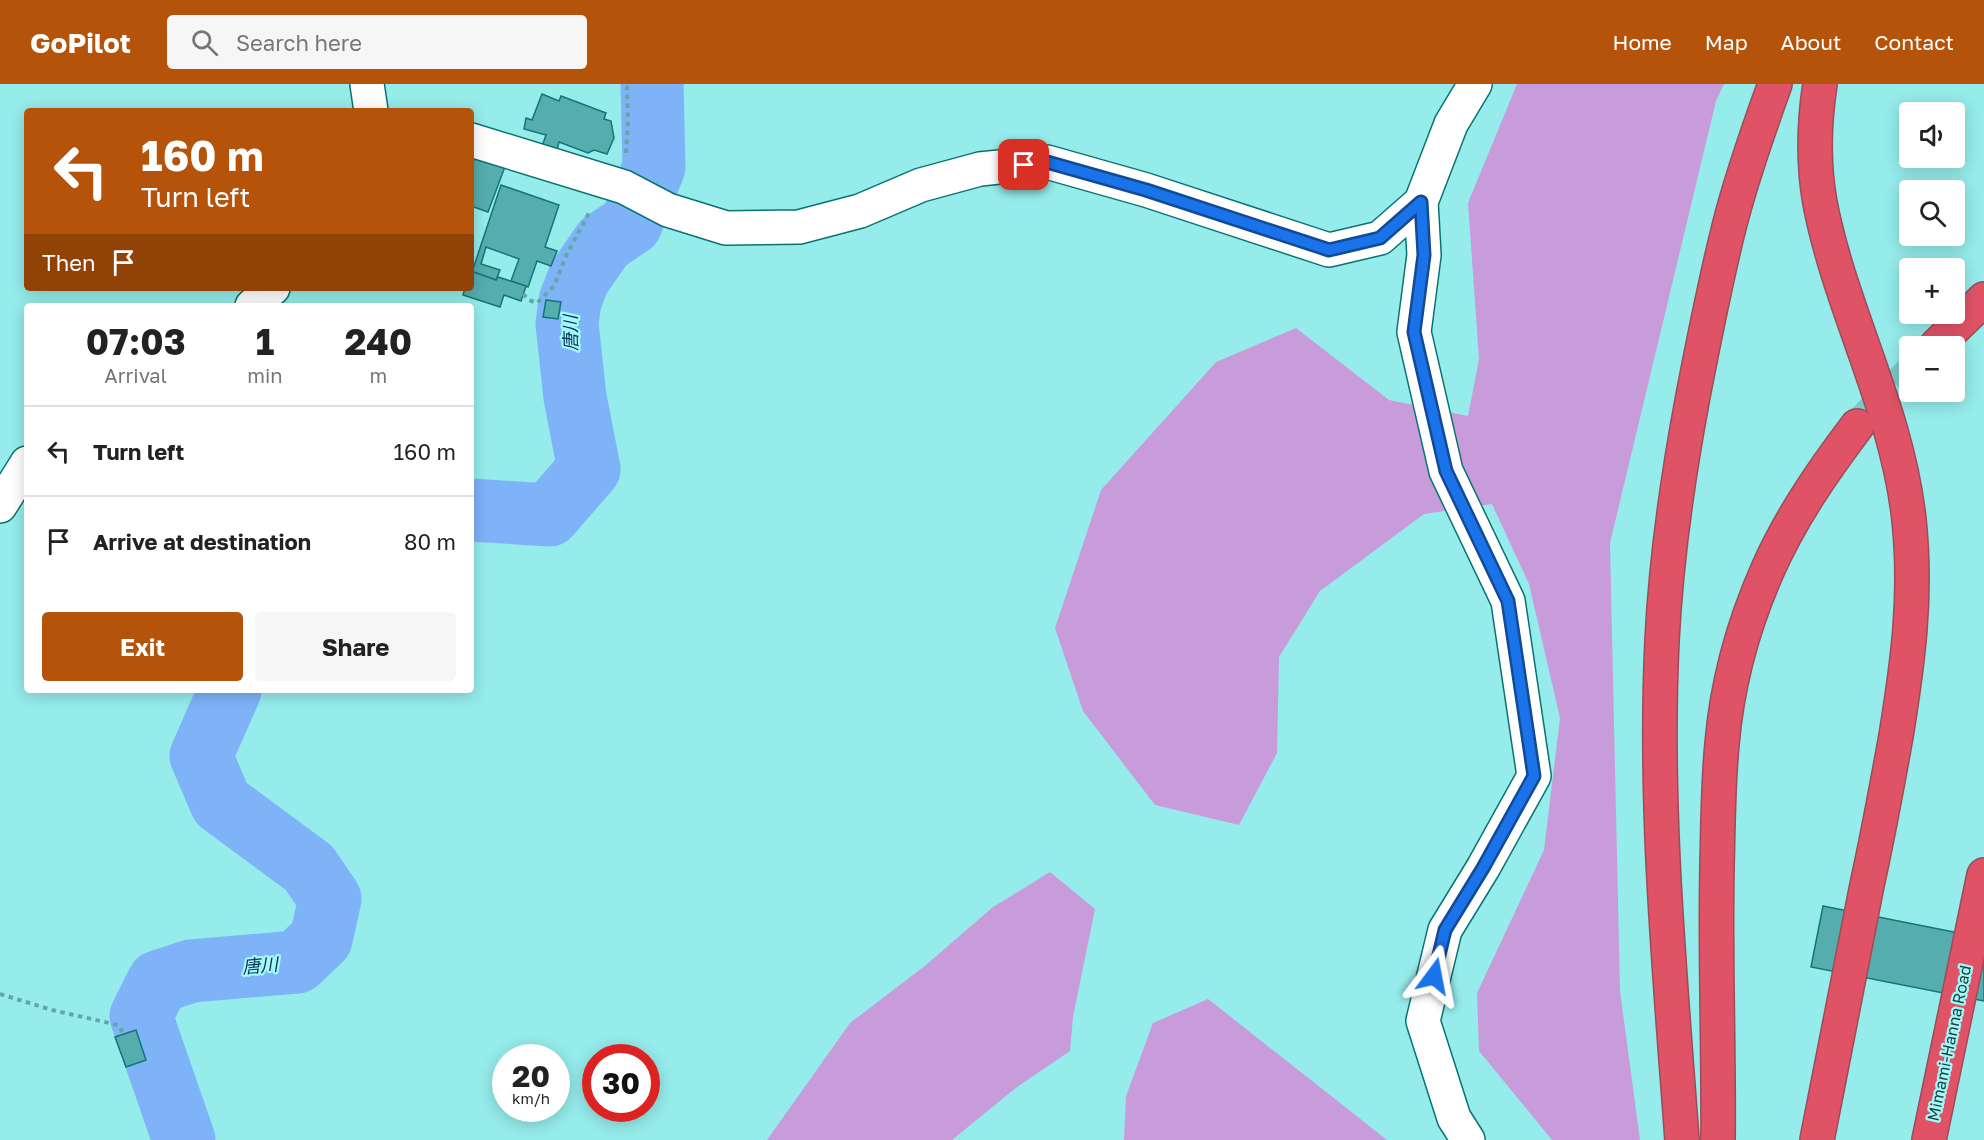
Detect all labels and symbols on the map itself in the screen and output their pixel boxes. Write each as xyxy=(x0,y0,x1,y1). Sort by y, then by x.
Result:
pin xyxy=(998,139,1049,190)
water label: 唐川 xyxy=(559,313,581,351)
position arrow xyxy=(1402,944,1466,1008)
water label: 唐川 xyxy=(241,952,281,978)
street label: Mimami-Hanna Road xyxy=(1923,963,1975,1123)
speed limit sign: 30 xyxy=(582,1044,660,1122)

